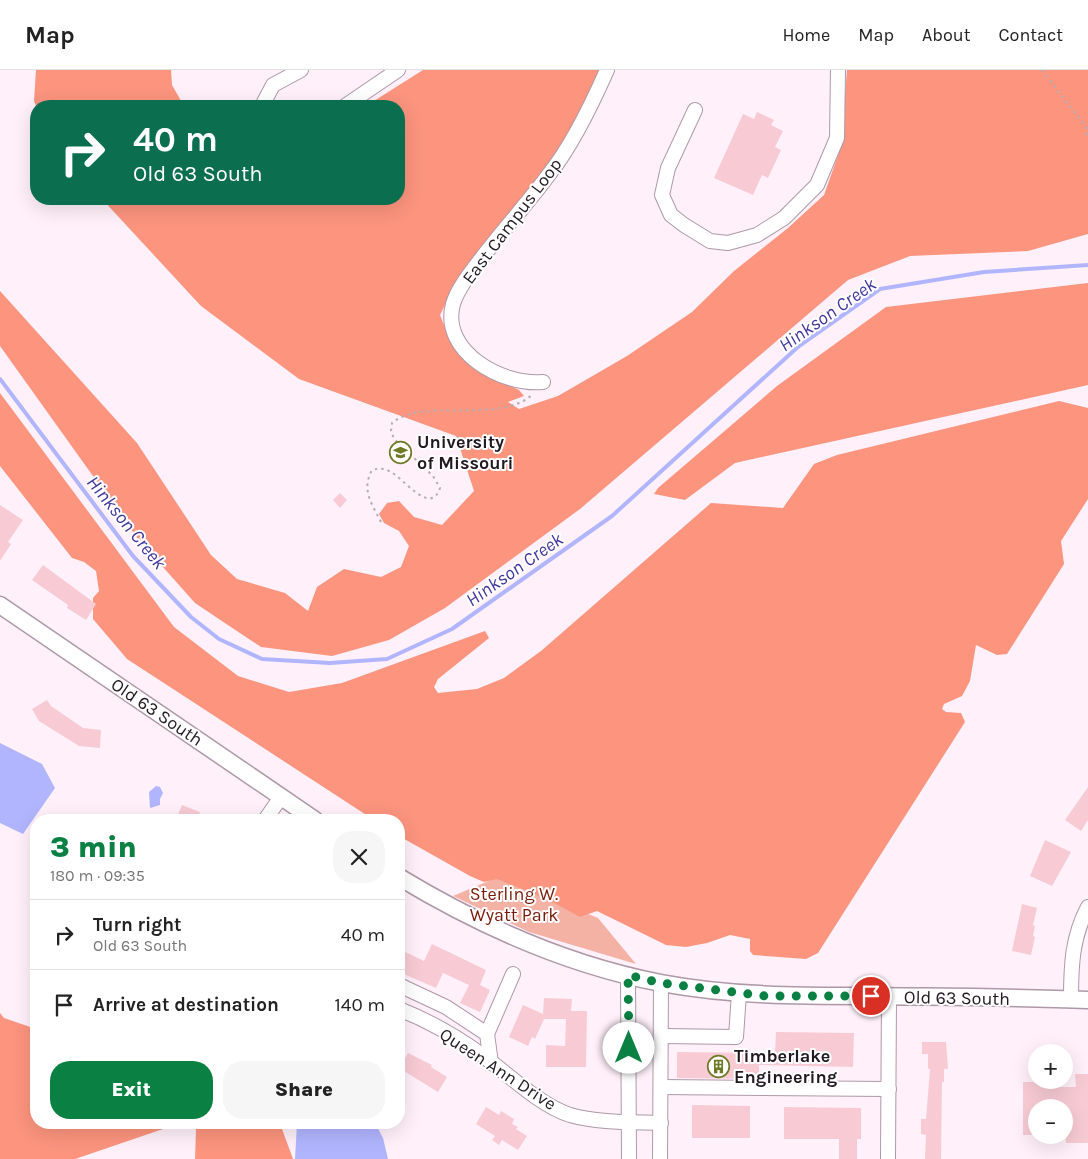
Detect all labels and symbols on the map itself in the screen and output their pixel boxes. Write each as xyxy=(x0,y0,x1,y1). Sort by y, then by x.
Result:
street label: East Campus Loop xyxy=(457,154,567,288)
water label: Hinkson Creek xyxy=(775,273,881,356)
place label: University of Missouri xyxy=(417,431,513,474)
school or university icon: University of Missouri xyxy=(389,440,413,464)
water label: Hinkson Creek xyxy=(82,472,171,574)
water label: Hinkson Creek xyxy=(462,528,568,611)
street label: Old 63 South xyxy=(107,673,207,751)
park label: Sterling W. Wyatt Park xyxy=(470,883,558,926)
pin xyxy=(850,975,892,1017)
street label: Old 63 South xyxy=(904,986,1010,1010)
position arrow xyxy=(602,1021,654,1073)
street label: Queen Ann Drive xyxy=(436,1023,560,1115)
place label: Timberlake Engineering xyxy=(734,1045,838,1088)
building icon: Timberlake Engineering xyxy=(706,1054,730,1078)

